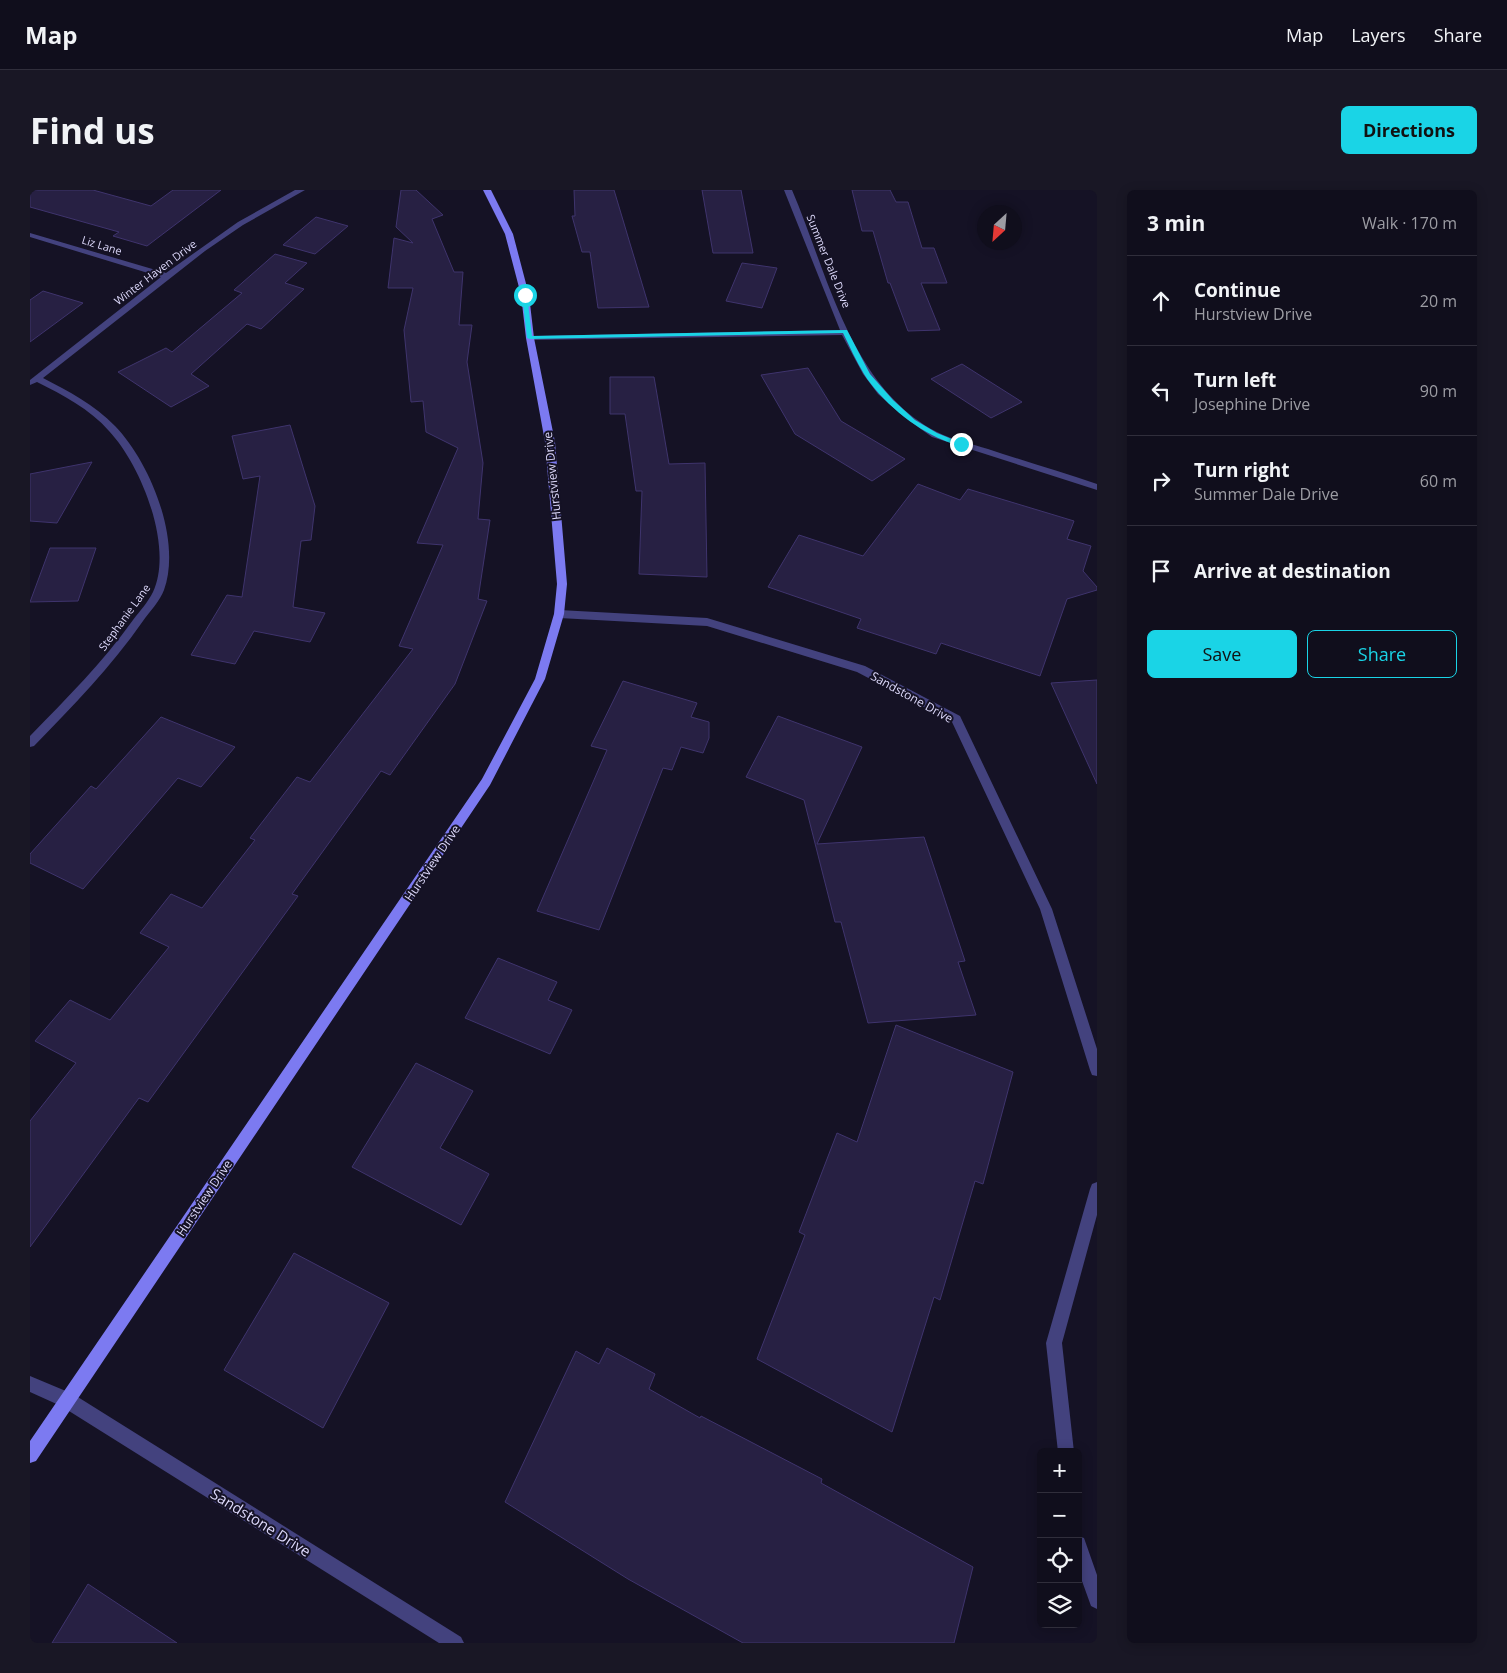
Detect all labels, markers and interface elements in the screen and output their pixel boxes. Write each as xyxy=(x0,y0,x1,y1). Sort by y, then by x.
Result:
text: Map xyxy=(25,18,77,51)
text: Map xyxy=(1286,23,1323,47)
text: Layers xyxy=(1351,23,1406,47)
text: Share xyxy=(1434,23,1482,47)
button: Directions xyxy=(1341,106,1477,154)
text: Find us xyxy=(30,107,155,154)
north arrow xyxy=(977,205,1022,250)
text: 3 min xyxy=(1147,209,1205,237)
street label: Summer Dale Drive xyxy=(803,212,855,310)
text: Walk · 170 m xyxy=(1362,212,1457,234)
street label: Liz Lane xyxy=(80,232,124,258)
street label: Winter Haven Drive xyxy=(111,236,199,308)
text: Continue xyxy=(1194,277,1281,303)
route start xyxy=(514,284,537,307)
icon: ahead xyxy=(1147,287,1175,315)
text: 20 m xyxy=(1420,290,1457,312)
text: Hurstview Drive xyxy=(1194,303,1312,325)
text: Turn left xyxy=(1194,367,1276,393)
icon: left xyxy=(1147,377,1175,405)
text: 90 m xyxy=(1420,380,1457,402)
text: Josephine Drive xyxy=(1194,393,1310,415)
street label: Hurstview Drive xyxy=(539,431,565,521)
route end xyxy=(950,433,973,456)
text: Turn right xyxy=(1194,457,1289,483)
icon: right xyxy=(1147,467,1175,495)
text: 60 m xyxy=(1420,470,1457,492)
text: Summer Dale Drive xyxy=(1194,483,1339,505)
icon: arrive xyxy=(1147,557,1175,585)
text: Arrive at destination xyxy=(1194,558,1391,584)
street label: Stephanie Lane xyxy=(95,581,153,653)
button: Save xyxy=(1147,630,1297,678)
button: Share xyxy=(1307,630,1457,678)
street label: Sandstone Drive xyxy=(868,667,956,727)
street label: Hurstview Drive xyxy=(400,821,464,905)
street label: Hurstview Drive xyxy=(172,1156,236,1240)
map controls xyxy=(1037,1448,1082,1628)
button: + xyxy=(1037,1448,1082,1493)
street label: Sandstone Drive xyxy=(207,1483,315,1561)
button: − xyxy=(1037,1493,1082,1538)
button: locate xyxy=(1037,1538,1082,1583)
button: layers xyxy=(1037,1583,1082,1628)

